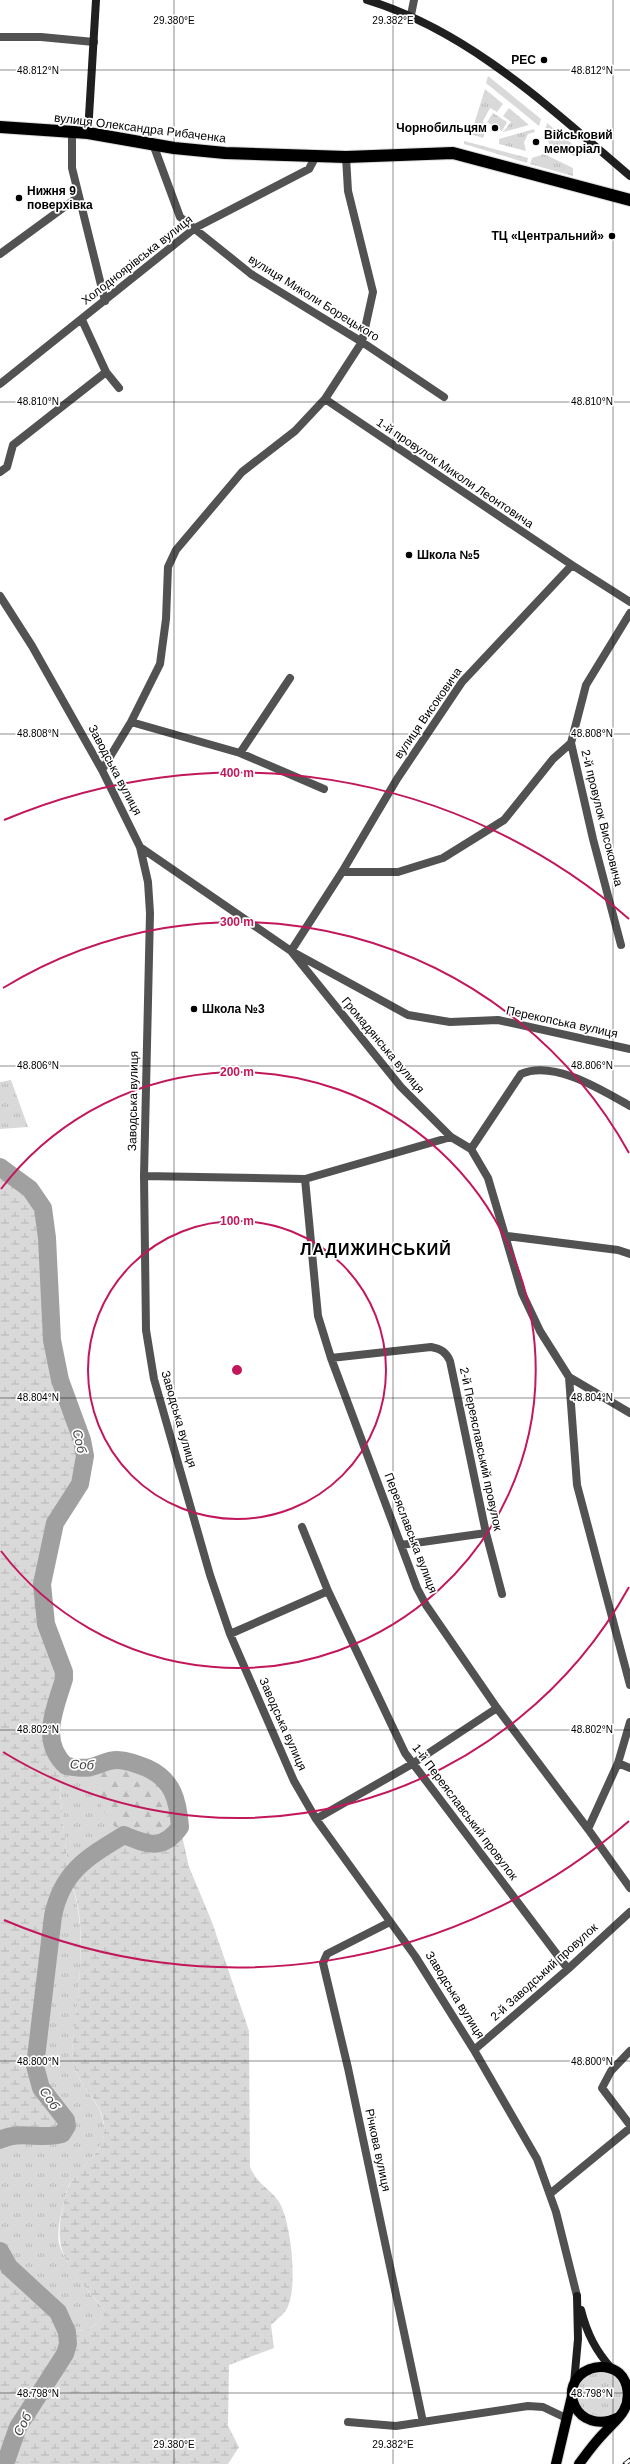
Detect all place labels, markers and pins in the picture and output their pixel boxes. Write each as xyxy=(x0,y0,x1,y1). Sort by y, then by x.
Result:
place label: РЕС xyxy=(511,53,536,67)
marker: РЕС xyxy=(539,55,549,65)
place label: Чорнобильцям xyxy=(396,121,487,135)
marker: Чорнобильцям xyxy=(490,123,500,133)
place label: Військовий меморіал xyxy=(544,128,613,156)
marker: Військовий меморіал xyxy=(531,137,541,147)
place label: Нижня 9 поверхівка xyxy=(27,184,93,212)
marker: Нижня 9 поверхівка xyxy=(14,193,24,203)
place label: ТЦ «Центральний» xyxy=(492,229,604,243)
marker: ТЦ «Центральний» xyxy=(607,231,617,241)
place label: Школа №5 xyxy=(417,548,480,562)
marker: Школа №5 xyxy=(404,550,414,560)
place label: Школа №3 xyxy=(202,1002,265,1016)
marker: Школа №3 xyxy=(189,1004,199,1014)
centre of rings xyxy=(230,1363,244,1377)

